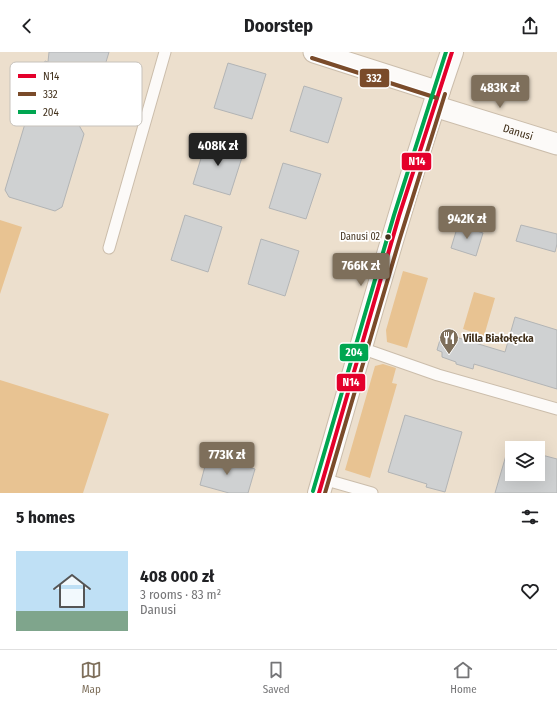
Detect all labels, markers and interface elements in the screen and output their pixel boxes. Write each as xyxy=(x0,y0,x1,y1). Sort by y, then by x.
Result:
icon: back xyxy=(16,15,38,37)
text: Doorstep xyxy=(244,15,313,37)
icon: share xyxy=(519,15,541,37)
legend xyxy=(10,62,142,126)
line badge: 332 xyxy=(359,68,390,88)
text: N14 xyxy=(43,70,60,83)
text: 332 xyxy=(365,72,382,85)
pin: 483K zł xyxy=(463,75,537,109)
text: 483K zł xyxy=(480,80,520,95)
text: 332 xyxy=(43,88,58,101)
text: 204 xyxy=(43,106,60,119)
street label: Danusi xyxy=(501,121,535,143)
pin: 408K zł xyxy=(181,133,255,167)
text: 408K zł xyxy=(198,138,238,153)
line badge: N14 xyxy=(401,152,432,171)
text: N14 xyxy=(409,155,426,168)
pin: 942K zł xyxy=(430,206,504,240)
text: 942K zł xyxy=(447,211,487,226)
place label: Danusi 02 xyxy=(340,231,381,243)
marker: Danusi 02 xyxy=(383,232,393,242)
pin: 766K zł xyxy=(324,253,398,287)
text: 766K zł xyxy=(342,258,380,273)
restaurant icon: Villa Białołęcka xyxy=(438,327,460,355)
place label: Villa Białołęcka xyxy=(462,332,534,345)
line badge: 204 xyxy=(339,343,369,362)
text: 204 xyxy=(345,346,363,359)
line badge: N14 xyxy=(336,373,366,392)
text: N14 xyxy=(343,376,360,389)
map controls xyxy=(505,441,545,481)
button: layers xyxy=(505,441,545,481)
pin: 773K zł xyxy=(190,442,264,476)
text: 773K zł xyxy=(208,447,246,462)
icon: filters xyxy=(519,506,541,528)
text: 5 homes xyxy=(16,507,75,528)
text: 408 000 zł xyxy=(140,566,214,587)
icon: home xyxy=(48,567,96,615)
icon: heart xyxy=(519,580,541,602)
text: 3 rooms · 83 m² xyxy=(140,587,221,602)
text: Danusi xyxy=(140,602,176,617)
tab: Map xyxy=(80,659,102,696)
tab: Saved xyxy=(263,659,290,696)
tab: Home xyxy=(450,659,477,696)

